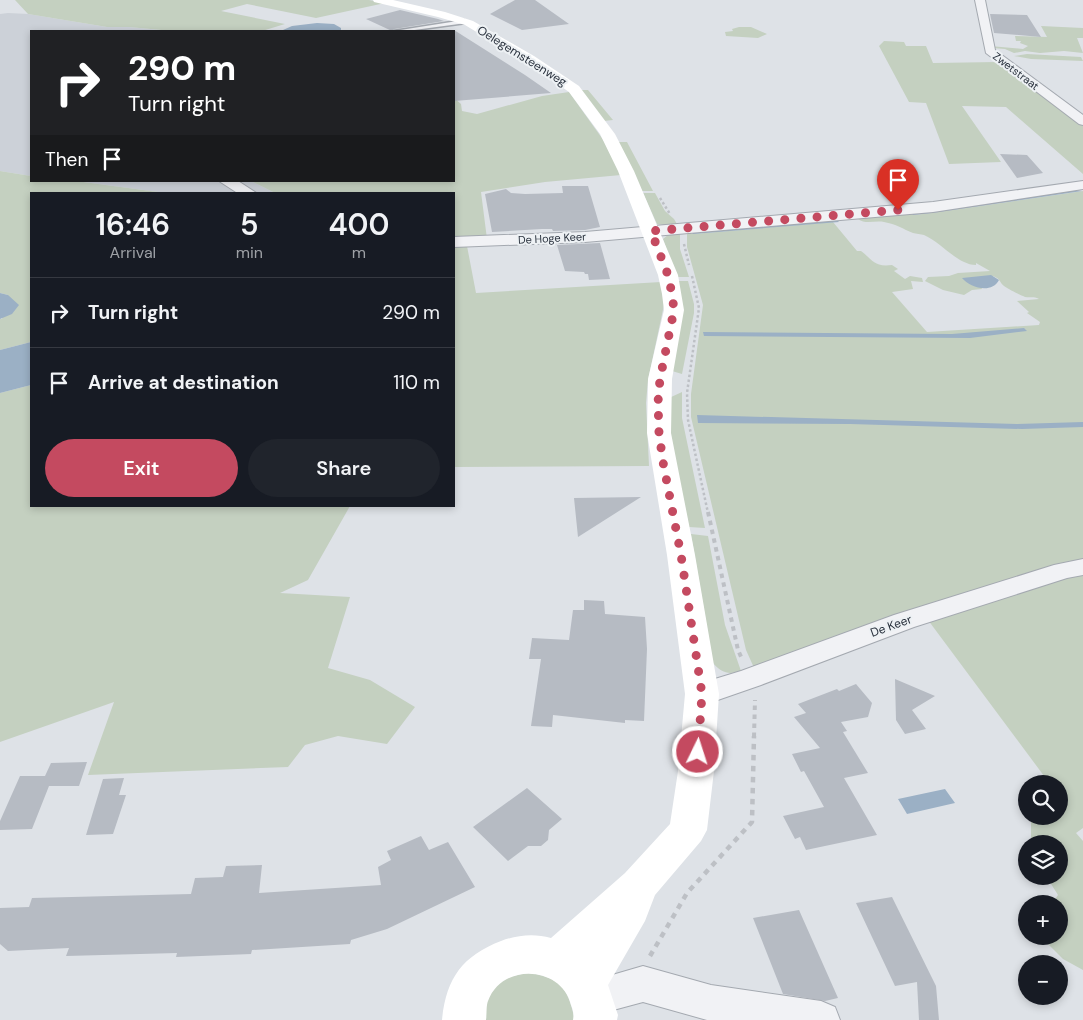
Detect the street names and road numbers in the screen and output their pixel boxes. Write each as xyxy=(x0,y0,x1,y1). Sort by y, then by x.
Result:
street label: Oelegemsteenweg xyxy=(474,22,570,90)
street label: Zwetstraat xyxy=(990,49,1042,93)
street label: De Hoge Keer xyxy=(518,229,586,247)
street label: De Keer xyxy=(868,611,914,641)

